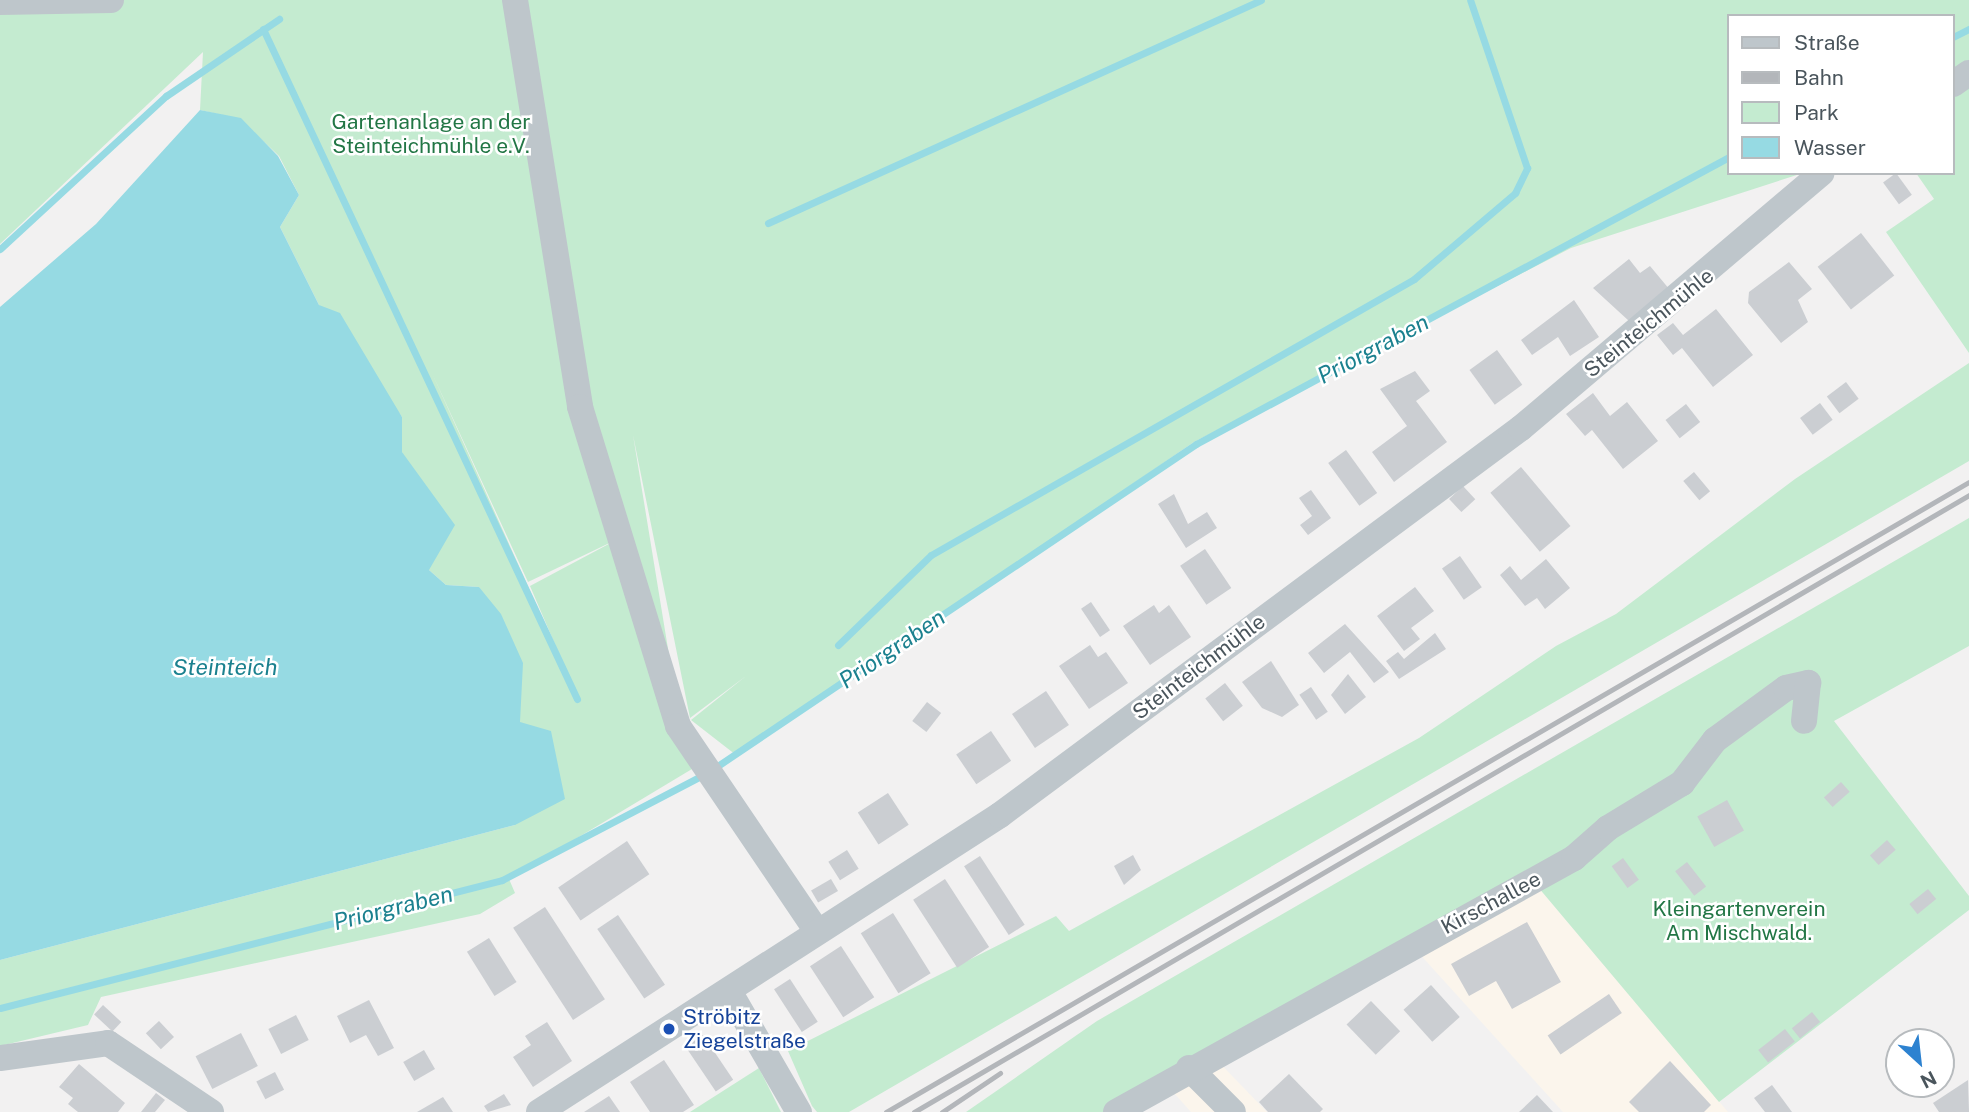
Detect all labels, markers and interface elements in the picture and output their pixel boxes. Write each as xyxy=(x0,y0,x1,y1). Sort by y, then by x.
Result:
legend xyxy=(1728,14,1955,175)
text: Straße xyxy=(1794,30,1860,55)
text: Bahn xyxy=(1794,65,1844,90)
text: Park xyxy=(1794,100,1839,125)
park label: Gartenanlage an der Steinteichmühle e.V. xyxy=(331,109,531,159)
text: Wasser xyxy=(1794,135,1866,160)
street label: Steinteichmühle xyxy=(1579,263,1719,383)
water label: Priorgraben xyxy=(1313,308,1433,390)
water label: Priorgraben xyxy=(834,603,950,695)
street label: Steinteichmühle xyxy=(1128,609,1270,725)
water label: Steinteich xyxy=(172,653,278,681)
street label: Kirschallee xyxy=(1437,866,1545,940)
water label: Priorgraben xyxy=(330,880,456,936)
park label: Kleingartenverein Am Mischwald. xyxy=(1653,896,1825,946)
place label: Ströbitz Ziegelstraße xyxy=(683,1004,806,1054)
marker: Ströbitz Ziegelstraße xyxy=(661,1021,677,1037)
north arrow xyxy=(1885,1028,1955,1098)
text: N xyxy=(1917,1067,1940,1093)

